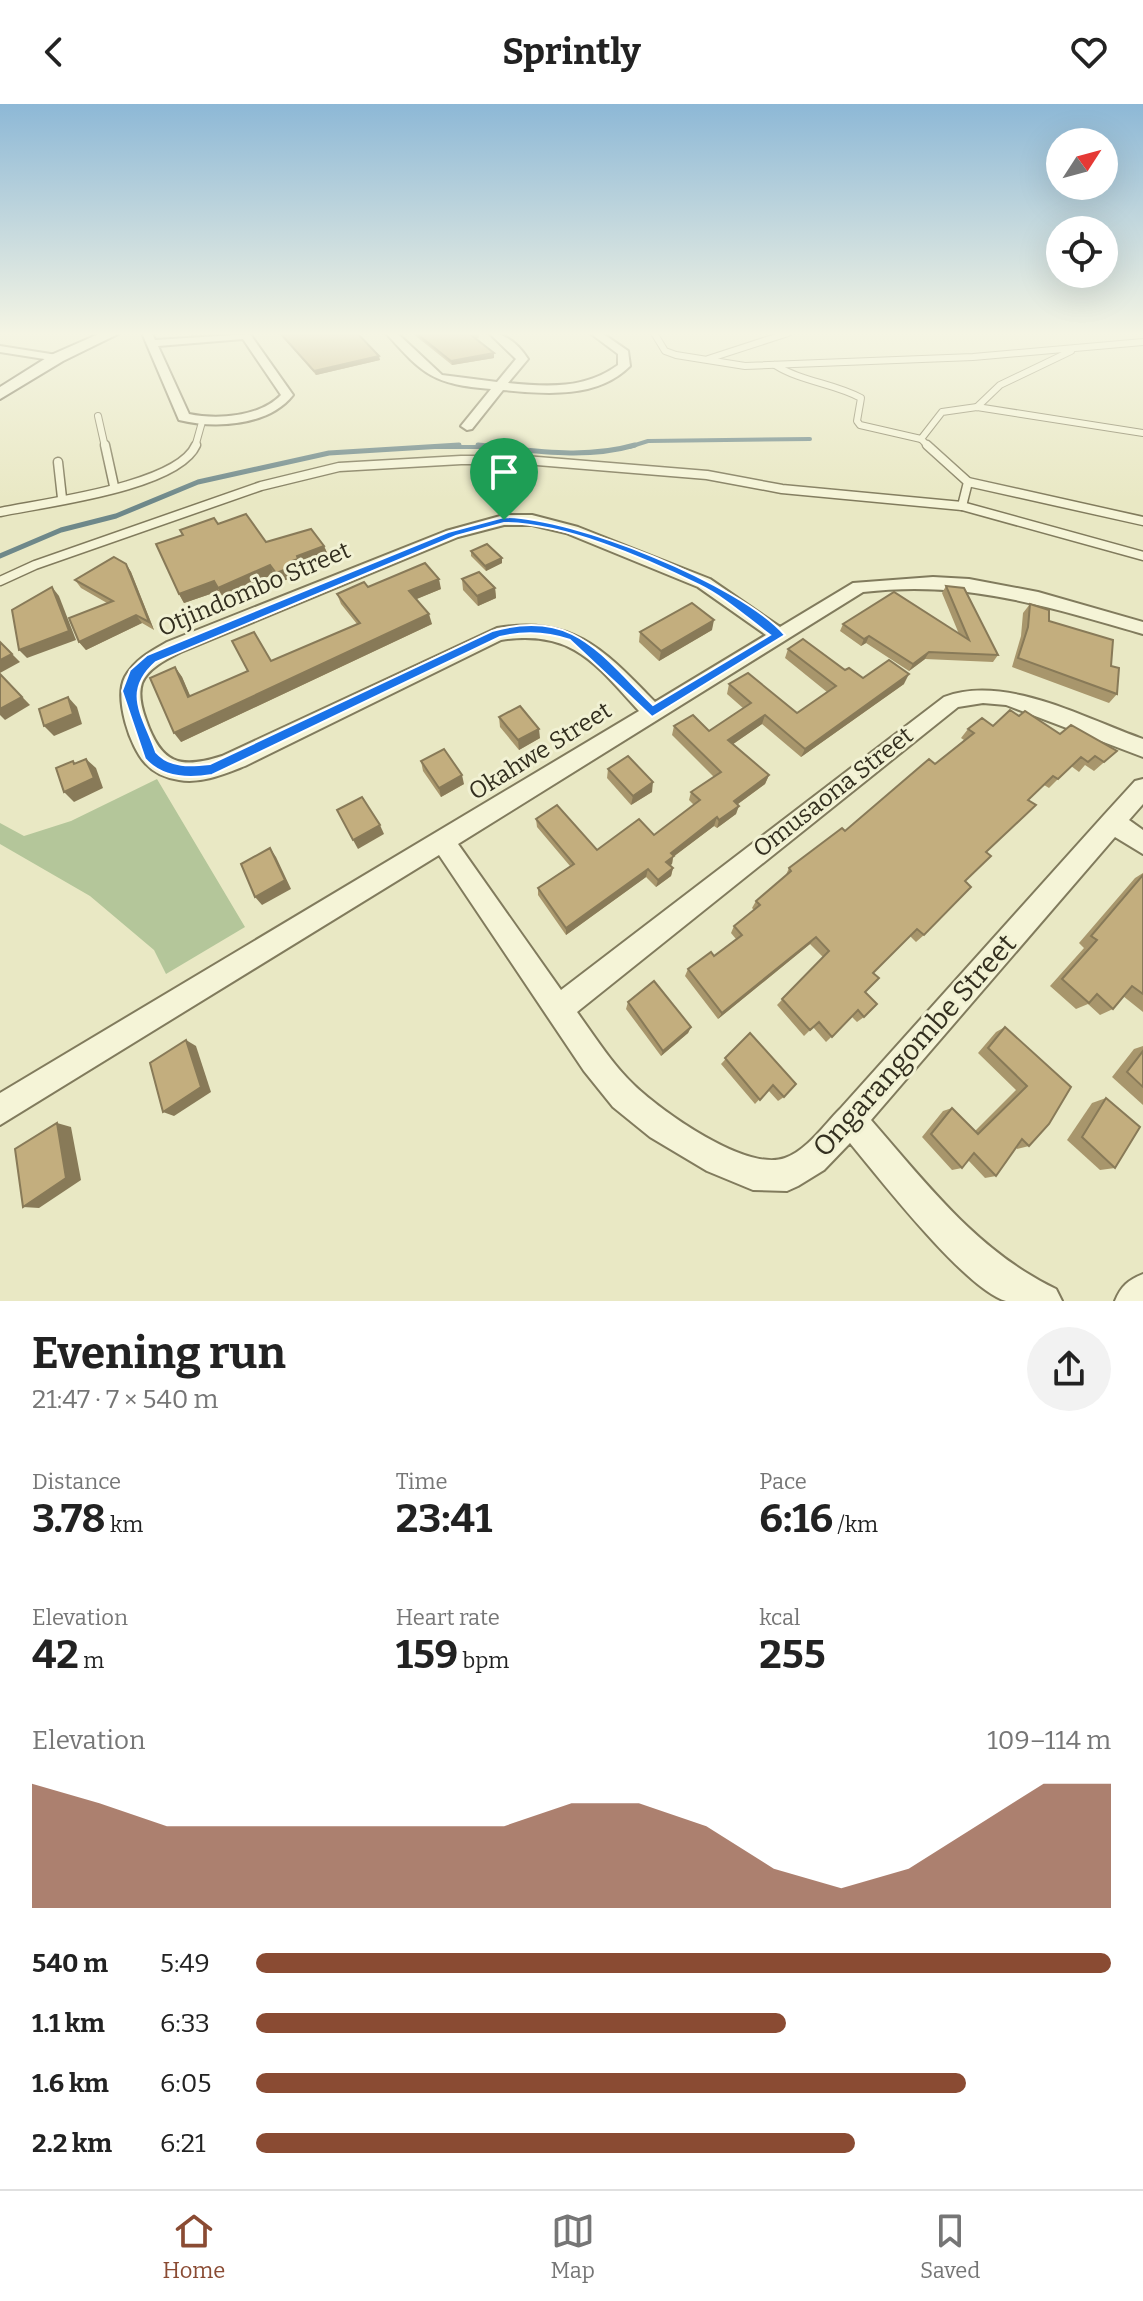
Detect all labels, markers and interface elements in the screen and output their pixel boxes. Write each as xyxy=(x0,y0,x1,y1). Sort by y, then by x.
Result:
icon: back xyxy=(32,30,76,74)
text: Sprintly xyxy=(502,30,641,74)
icon: heart xyxy=(1067,30,1111,74)
north arrow xyxy=(1046,128,1118,200)
map controls xyxy=(1046,128,1118,288)
button: locate xyxy=(1046,216,1118,288)
pin xyxy=(470,438,538,520)
icon: arrive xyxy=(482,450,526,494)
street label: Otjindombo Street xyxy=(154,536,355,642)
street label: Okahwe Street xyxy=(464,696,617,806)
street label: Omusaona Street xyxy=(748,721,919,863)
street label: Ongarangombe Street xyxy=(806,927,1023,1163)
text: Evening run xyxy=(32,1327,286,1380)
button: share xyxy=(1027,1327,1111,1411)
text: 21:47 · 7 × 540 m xyxy=(32,1384,218,1415)
text: Distance xyxy=(32,1468,121,1495)
text: Time xyxy=(396,1468,448,1495)
text: Pace xyxy=(759,1468,807,1495)
text: 3.78 xyxy=(32,1495,106,1543)
text: 23:41 xyxy=(396,1495,492,1543)
text: 6:16 xyxy=(759,1495,833,1543)
text: km xyxy=(106,1511,143,1538)
text: /km xyxy=(833,1511,878,1538)
text: Elevation xyxy=(32,1604,128,1631)
text: Heart rate xyxy=(396,1604,500,1631)
text: kcal xyxy=(759,1604,800,1631)
text: 42 xyxy=(32,1631,79,1679)
text: 159 xyxy=(396,1631,458,1679)
text: 255 xyxy=(759,1631,826,1679)
text: m xyxy=(79,1647,104,1674)
text: bpm xyxy=(458,1647,509,1674)
text: Elevation xyxy=(32,1725,145,1756)
text: 109–114 m xyxy=(987,1725,1111,1756)
text: 540 m xyxy=(32,1948,108,1979)
text: 5:49 xyxy=(160,1948,210,1979)
text: 1.1 km xyxy=(32,2008,105,2039)
text: 6:33 xyxy=(160,2008,210,2039)
text: 1.6 km xyxy=(32,2068,109,2099)
text: 6:05 xyxy=(160,2068,211,2099)
text: 2.2 km xyxy=(32,2128,112,2159)
text: 6:21 xyxy=(160,2128,205,2159)
tab: Home xyxy=(163,2209,225,2284)
tab: Map xyxy=(550,2209,595,2284)
tab: Saved xyxy=(920,2209,980,2284)

